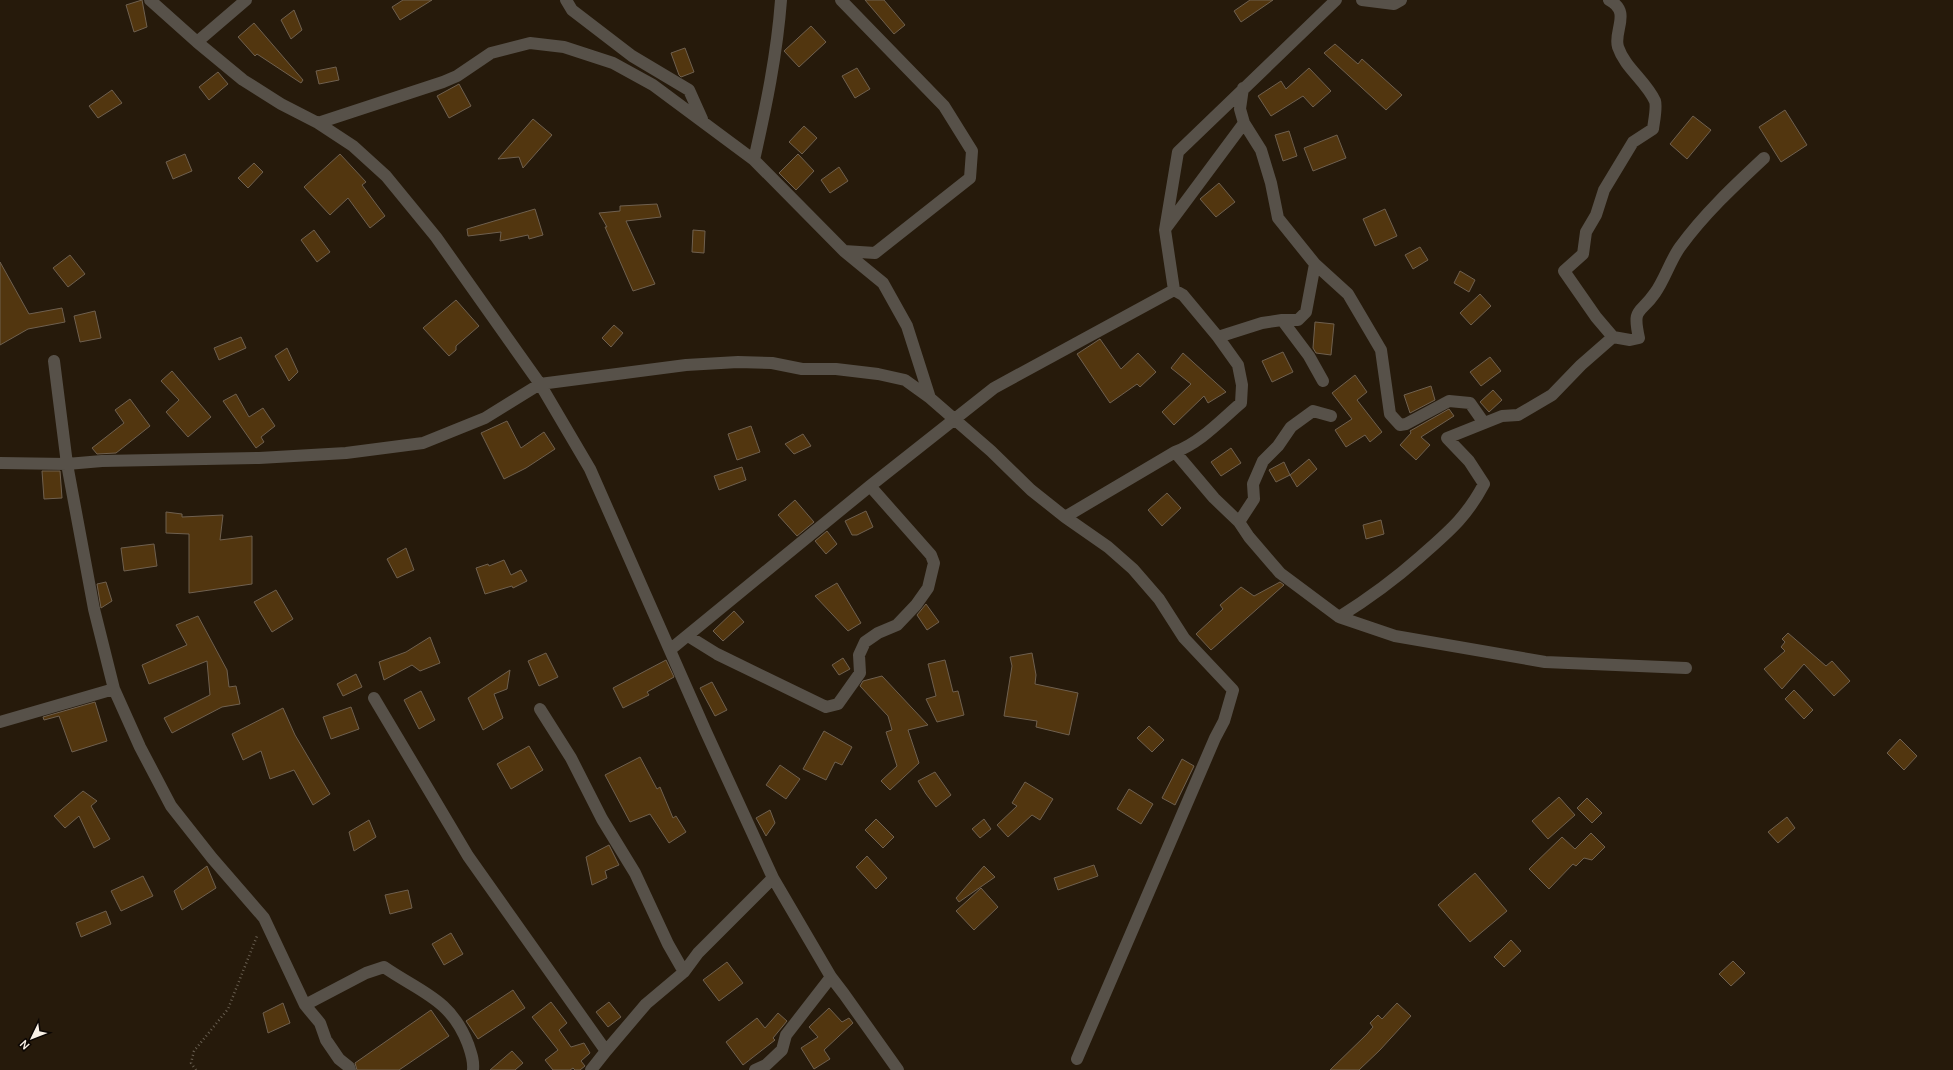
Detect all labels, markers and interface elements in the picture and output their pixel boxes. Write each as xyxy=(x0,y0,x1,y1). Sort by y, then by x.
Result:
north arrow xyxy=(12,1018,52,1058)
text: N xyxy=(16,1037,33,1053)

